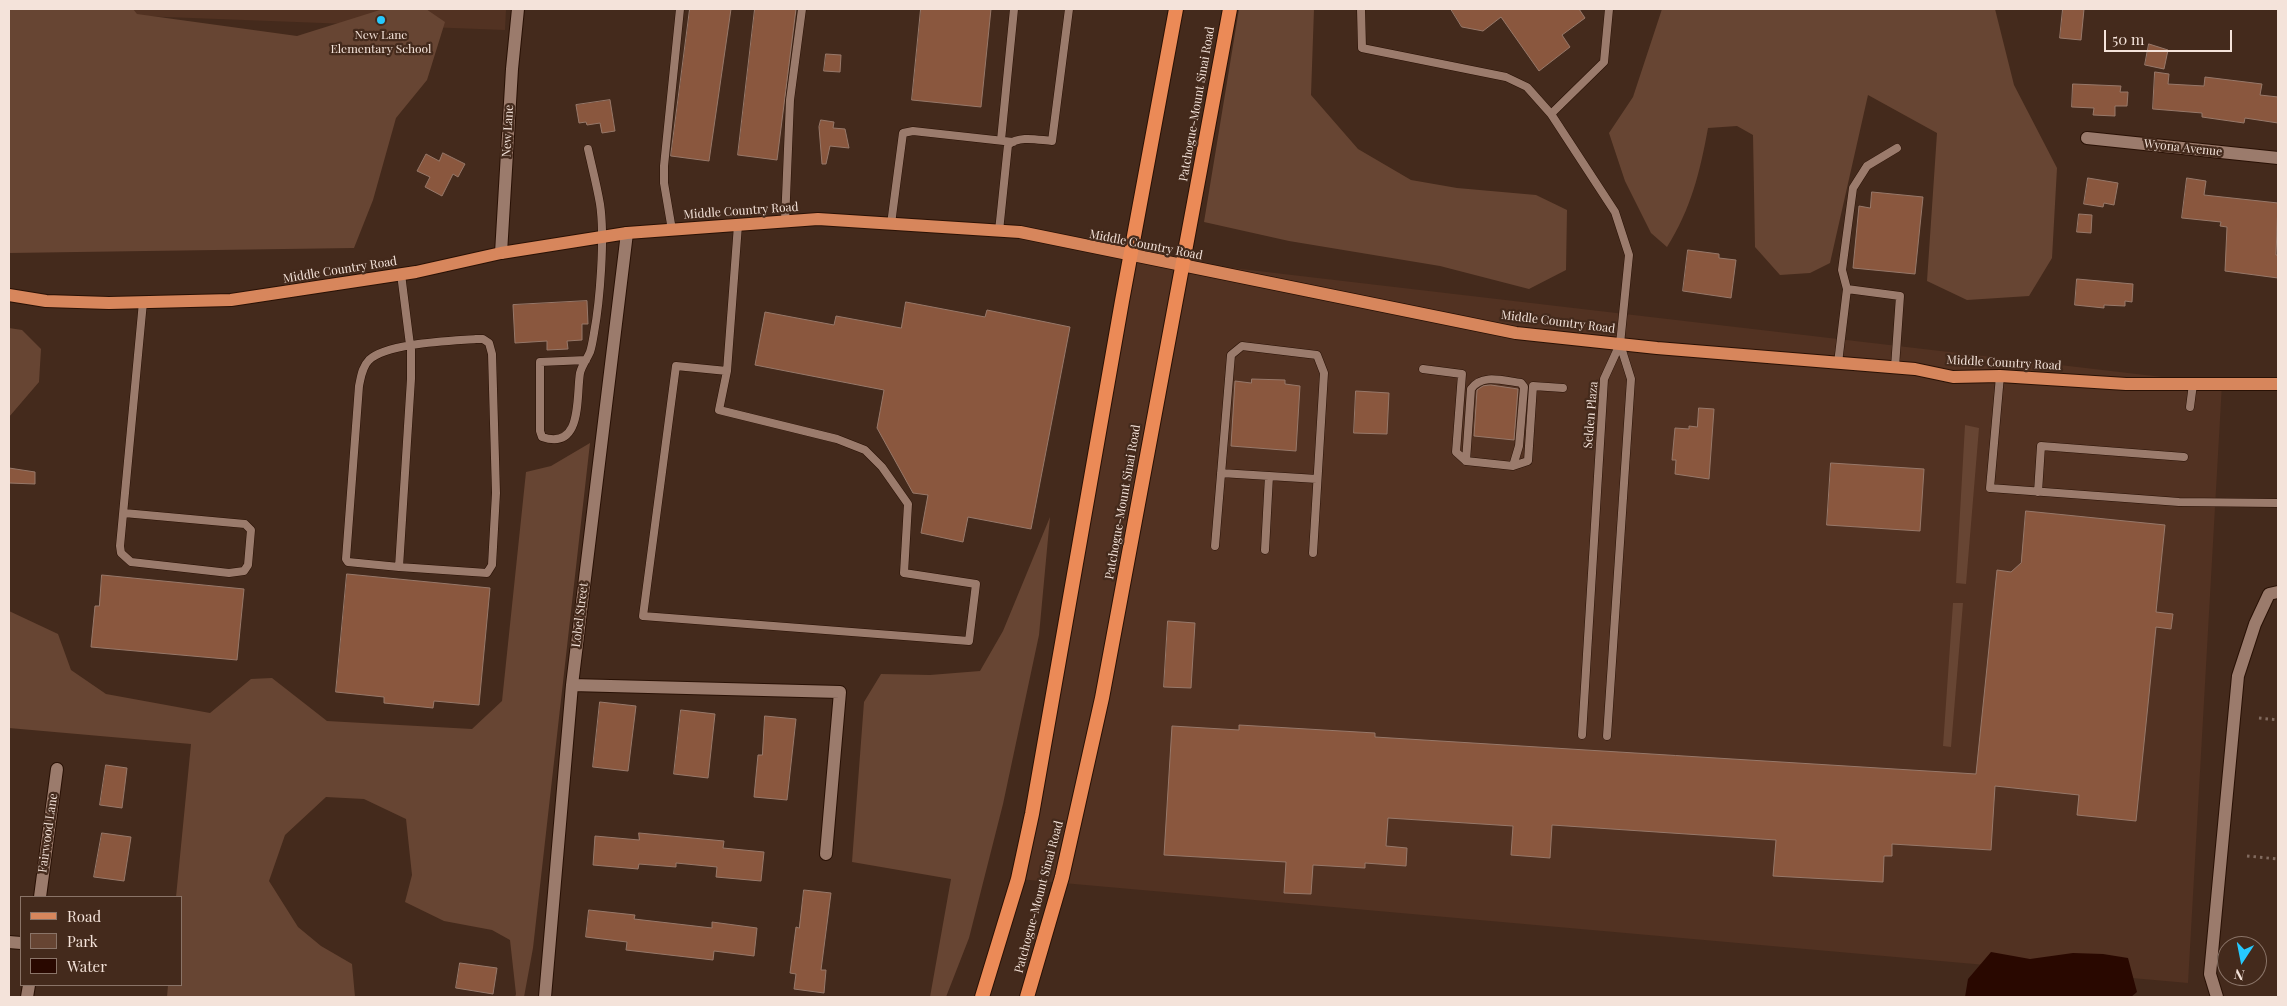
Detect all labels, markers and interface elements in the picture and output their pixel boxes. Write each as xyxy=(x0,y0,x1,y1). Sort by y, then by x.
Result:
marker: New Lane Elementary School xyxy=(375,14,387,26)
scale bar xyxy=(2107,20,2234,52)
street label: Patchogue-Mount Sinai Road xyxy=(1176,25,1218,183)
place label: New Lane Elementary School xyxy=(330,28,432,56)
text: 50 m xyxy=(2112,29,2144,49)
street label: New Lane xyxy=(499,104,517,158)
street label: Wyona Avenue xyxy=(2143,137,2223,159)
street label: Middle Country Road xyxy=(683,200,799,222)
street label: Middle Country Road xyxy=(1088,227,1204,263)
street label: Middle Country Road xyxy=(282,254,398,286)
street label: Middle Country Road xyxy=(1500,308,1616,336)
street label: Middle Country Road xyxy=(1946,353,2062,373)
street label: Selden Plaza xyxy=(1581,381,1601,449)
street label: Patchogue-Mount Sinai Road xyxy=(1102,423,1144,581)
street label: Lobel Street xyxy=(569,582,591,648)
street label: Fairwood Lane xyxy=(35,792,61,874)
street label: Patchogue-Mount Sinai Road xyxy=(1012,819,1066,975)
legend xyxy=(20,896,182,986)
text: Road xyxy=(67,906,101,926)
text: Park xyxy=(67,931,98,951)
north arrow xyxy=(2217,936,2267,986)
text: Water xyxy=(67,956,107,976)
text: N xyxy=(2232,965,2246,986)

